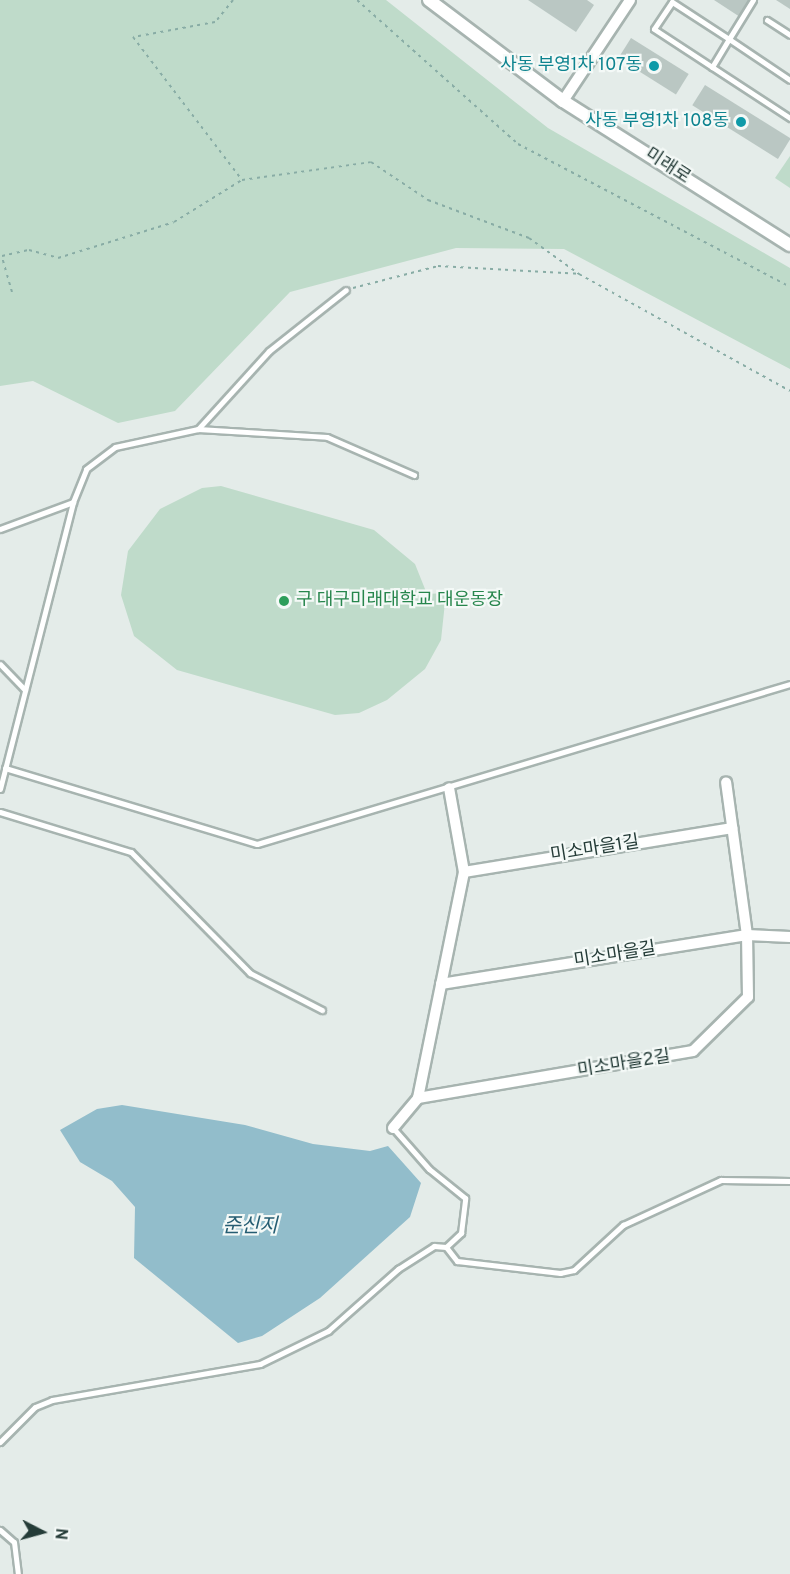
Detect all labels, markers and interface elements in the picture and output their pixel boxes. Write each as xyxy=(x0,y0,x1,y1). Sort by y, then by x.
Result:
place label: 사동 부영1차 107동 xyxy=(500,55,642,77)
marker: 사동 부영1차 107동 xyxy=(647,59,661,73)
place label: 사동 부영1차 108동 xyxy=(585,111,729,133)
marker: 사동 부영1차 108동 xyxy=(734,115,748,129)
street label: 미래로 xyxy=(640,144,694,190)
place label: 구 대구미래대학교 대운동장 xyxy=(296,590,503,612)
marker: 구 대구미래대학교 대운동장 xyxy=(277,594,291,608)
street label: 미소마을1길 xyxy=(549,832,641,868)
street label: 미소마을길 xyxy=(572,939,658,973)
street label: 미소마을2길 xyxy=(576,1047,672,1083)
water label: 준신지 xyxy=(222,1215,278,1239)
north arrow xyxy=(12,1502,72,1562)
text: N xyxy=(49,1527,70,1541)

